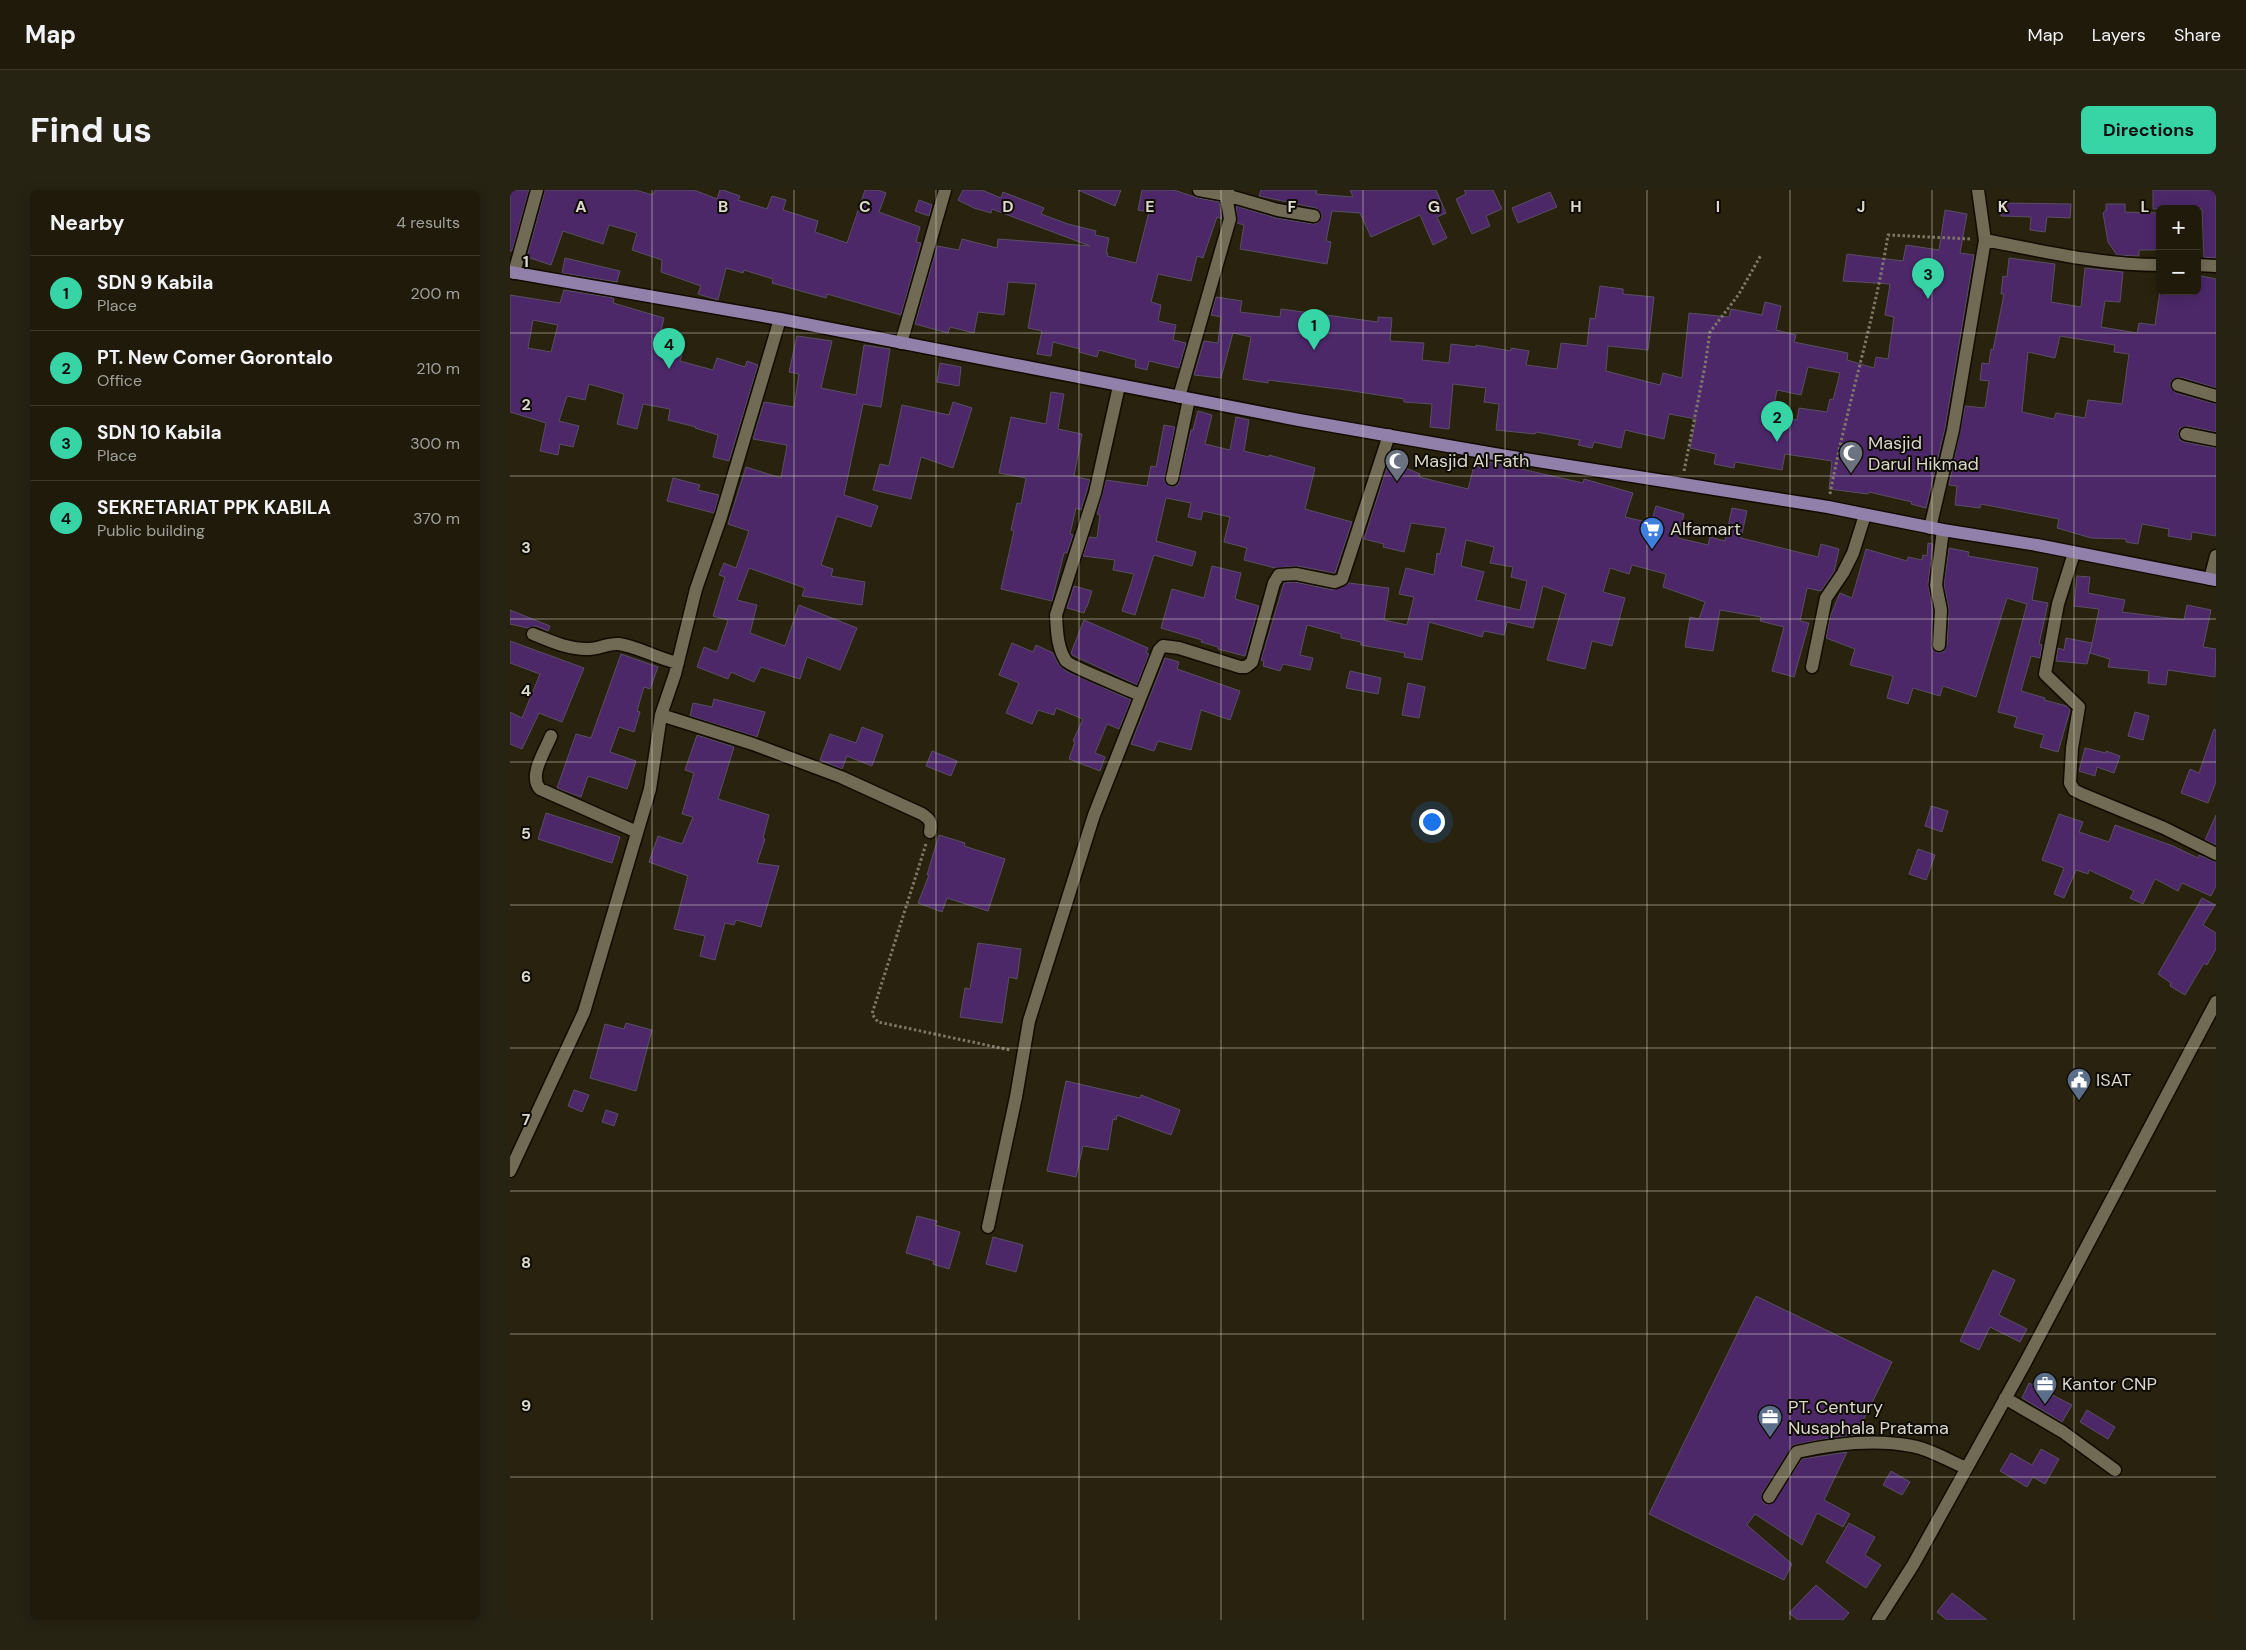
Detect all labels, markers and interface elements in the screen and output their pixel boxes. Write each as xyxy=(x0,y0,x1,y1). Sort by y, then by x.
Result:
text: Map xyxy=(25,19,76,50)
text: Map xyxy=(2028,23,2064,47)
text: Layers xyxy=(2092,23,2146,47)
text: Share xyxy=(2174,23,2221,47)
button: Directions xyxy=(2081,106,2216,154)
text: Find us xyxy=(30,107,152,153)
text: A xyxy=(575,196,587,217)
text: B xyxy=(718,196,728,217)
text: C xyxy=(859,196,871,217)
text: D xyxy=(1002,196,1014,217)
text: E xyxy=(1145,196,1155,217)
text: F xyxy=(1288,196,1297,217)
text: G xyxy=(1428,196,1440,217)
text: H xyxy=(1570,196,1582,217)
text: I xyxy=(1716,196,1720,217)
text: J xyxy=(1857,196,1865,217)
text: K xyxy=(1998,196,2009,217)
text: L xyxy=(2141,196,2150,217)
map controls xyxy=(2156,205,2201,295)
button: + xyxy=(2156,205,2201,250)
text: Nearby xyxy=(50,209,124,237)
text: 4 results xyxy=(396,212,460,233)
button: − xyxy=(2156,250,2201,295)
text: 1 xyxy=(523,251,529,272)
pin: 3 xyxy=(1912,258,1944,299)
text: SDN 9 Kabila xyxy=(97,270,213,295)
text: 1 xyxy=(63,283,69,304)
text: 200 m xyxy=(411,283,460,304)
text: Place xyxy=(97,295,137,316)
pin: 1 xyxy=(1298,309,1330,350)
pin: 4 xyxy=(653,328,685,369)
text: PT. New Comer Gorontalo xyxy=(97,345,333,370)
text: 2 xyxy=(61,358,71,379)
text: 210 m xyxy=(416,358,460,379)
text: Office xyxy=(97,370,142,391)
text: 2 xyxy=(521,394,531,415)
pin: 2 xyxy=(1761,401,1793,442)
text: SDN 10 Kabila xyxy=(97,420,222,445)
place label: Masjid Darul Hikmad xyxy=(1868,431,1979,476)
text: 3 xyxy=(61,433,71,454)
text: 300 m xyxy=(410,433,460,454)
mosque icon: Masjid Darul Hikmad xyxy=(1838,440,1864,474)
text: Place xyxy=(97,445,137,466)
mosque icon: Masjid Al Fath xyxy=(1384,448,1410,482)
place label: Masjid Al Fath xyxy=(1414,449,1529,473)
text: SEKRETARIAT PPK KABILA xyxy=(97,495,331,520)
text: 4 xyxy=(61,508,71,529)
text: 370 m xyxy=(413,508,460,529)
supermarket icon: Alfamart xyxy=(1639,516,1665,550)
place label: Alfamart xyxy=(1670,517,1741,541)
text: Public building xyxy=(97,520,205,541)
text: 3 xyxy=(521,537,531,558)
text: 4 xyxy=(521,680,531,701)
your location xyxy=(1419,809,1445,835)
text: 5 xyxy=(521,823,531,844)
text: 6 xyxy=(521,966,531,987)
public building icon: ISAT xyxy=(2066,1067,2092,1101)
place label: ISAT xyxy=(2096,1068,2131,1092)
text: 7 xyxy=(522,1109,531,1130)
text: 8 xyxy=(521,1252,531,1273)
office icon: Kantor CNP xyxy=(2032,1371,2058,1405)
place label: Kantor CNP xyxy=(2062,1372,2157,1396)
text: 9 xyxy=(521,1395,531,1416)
place label: PT. Century Nusaphala Pratama xyxy=(1788,1395,1949,1440)
office icon: PT. Century Nusaphala Pratama xyxy=(1757,1404,1783,1438)

